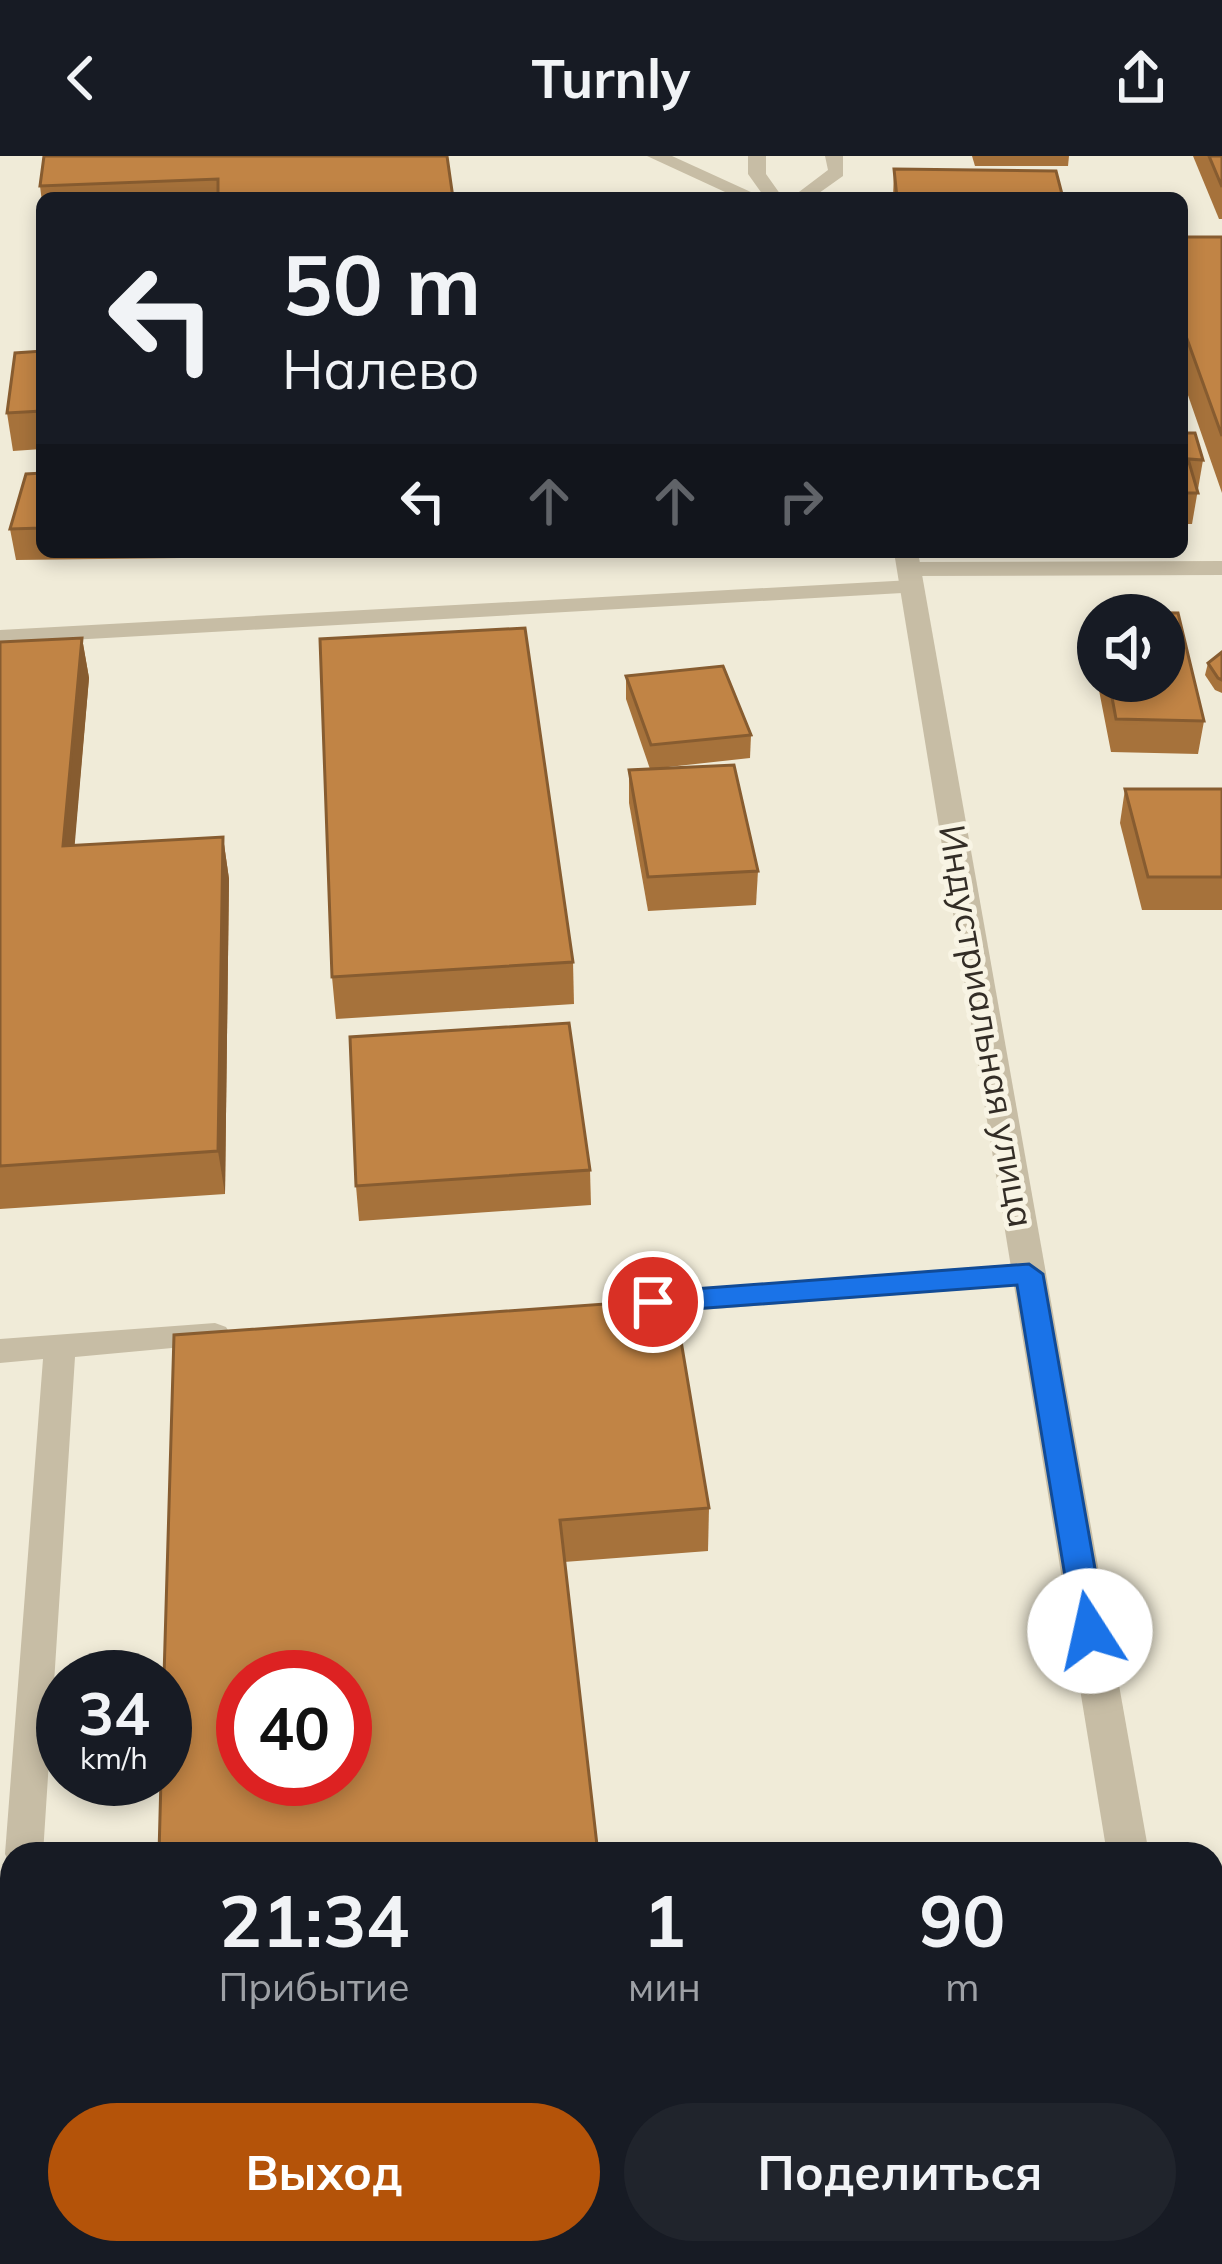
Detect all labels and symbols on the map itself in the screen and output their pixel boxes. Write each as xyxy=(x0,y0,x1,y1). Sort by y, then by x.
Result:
street label: Индустриальная улица xyxy=(930,821,1045,1231)
pin xyxy=(602,1251,704,1353)
position arrow xyxy=(1027,1568,1153,1694)
speed limit sign: 40 xyxy=(216,1650,372,1806)

